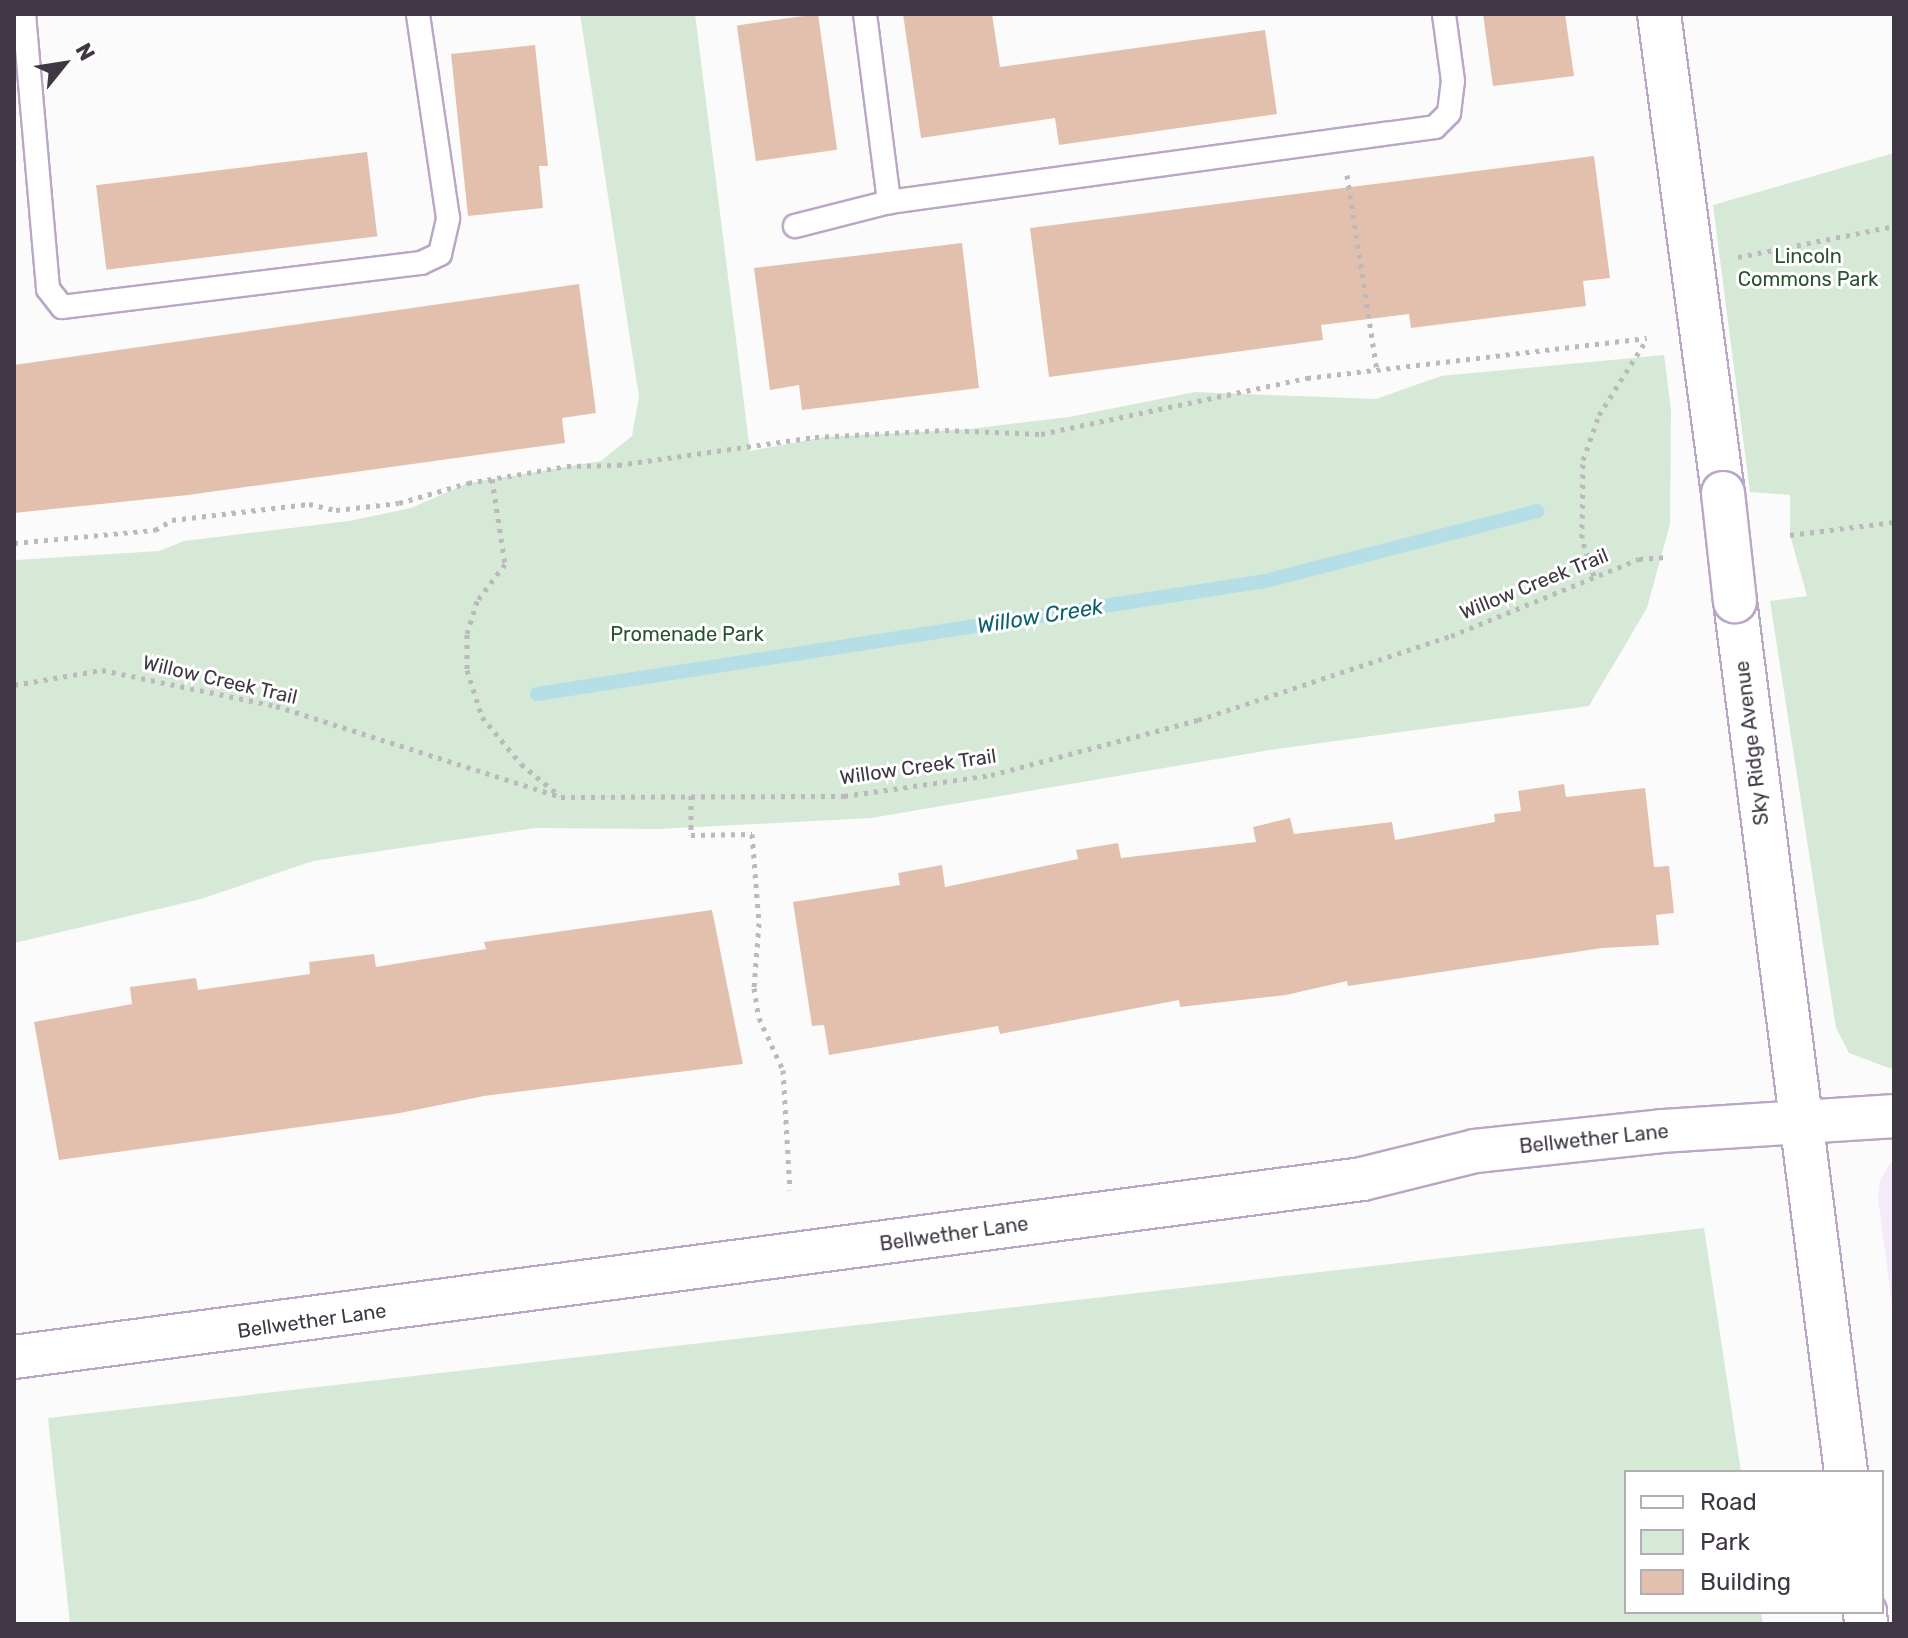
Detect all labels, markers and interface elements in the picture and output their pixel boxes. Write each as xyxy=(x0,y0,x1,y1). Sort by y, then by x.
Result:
north arrow xyxy=(24,24,104,104)
text: N xyxy=(70,38,101,65)
park label: Lincoln Commons Park xyxy=(1738,245,1878,292)
street label: Willow Creek Trail xyxy=(1456,543,1612,625)
water label: Willow Creek xyxy=(975,593,1105,639)
park label: Promenade Park xyxy=(610,622,764,646)
street label: Willow Creek Trail xyxy=(140,650,300,710)
street label: Sky Ridge Avenue xyxy=(1730,659,1774,827)
street label: Willow Creek Trail xyxy=(838,744,998,790)
street label: Bellwether Lane xyxy=(1518,1119,1670,1159)
street label: Bellwether Lane xyxy=(878,1212,1030,1256)
street label: Bellwether Lane xyxy=(236,1299,388,1343)
legend xyxy=(1624,1470,1884,1614)
text: Road xyxy=(1700,1488,1757,1516)
text: Park xyxy=(1700,1528,1750,1556)
text: Building xyxy=(1700,1568,1791,1596)

